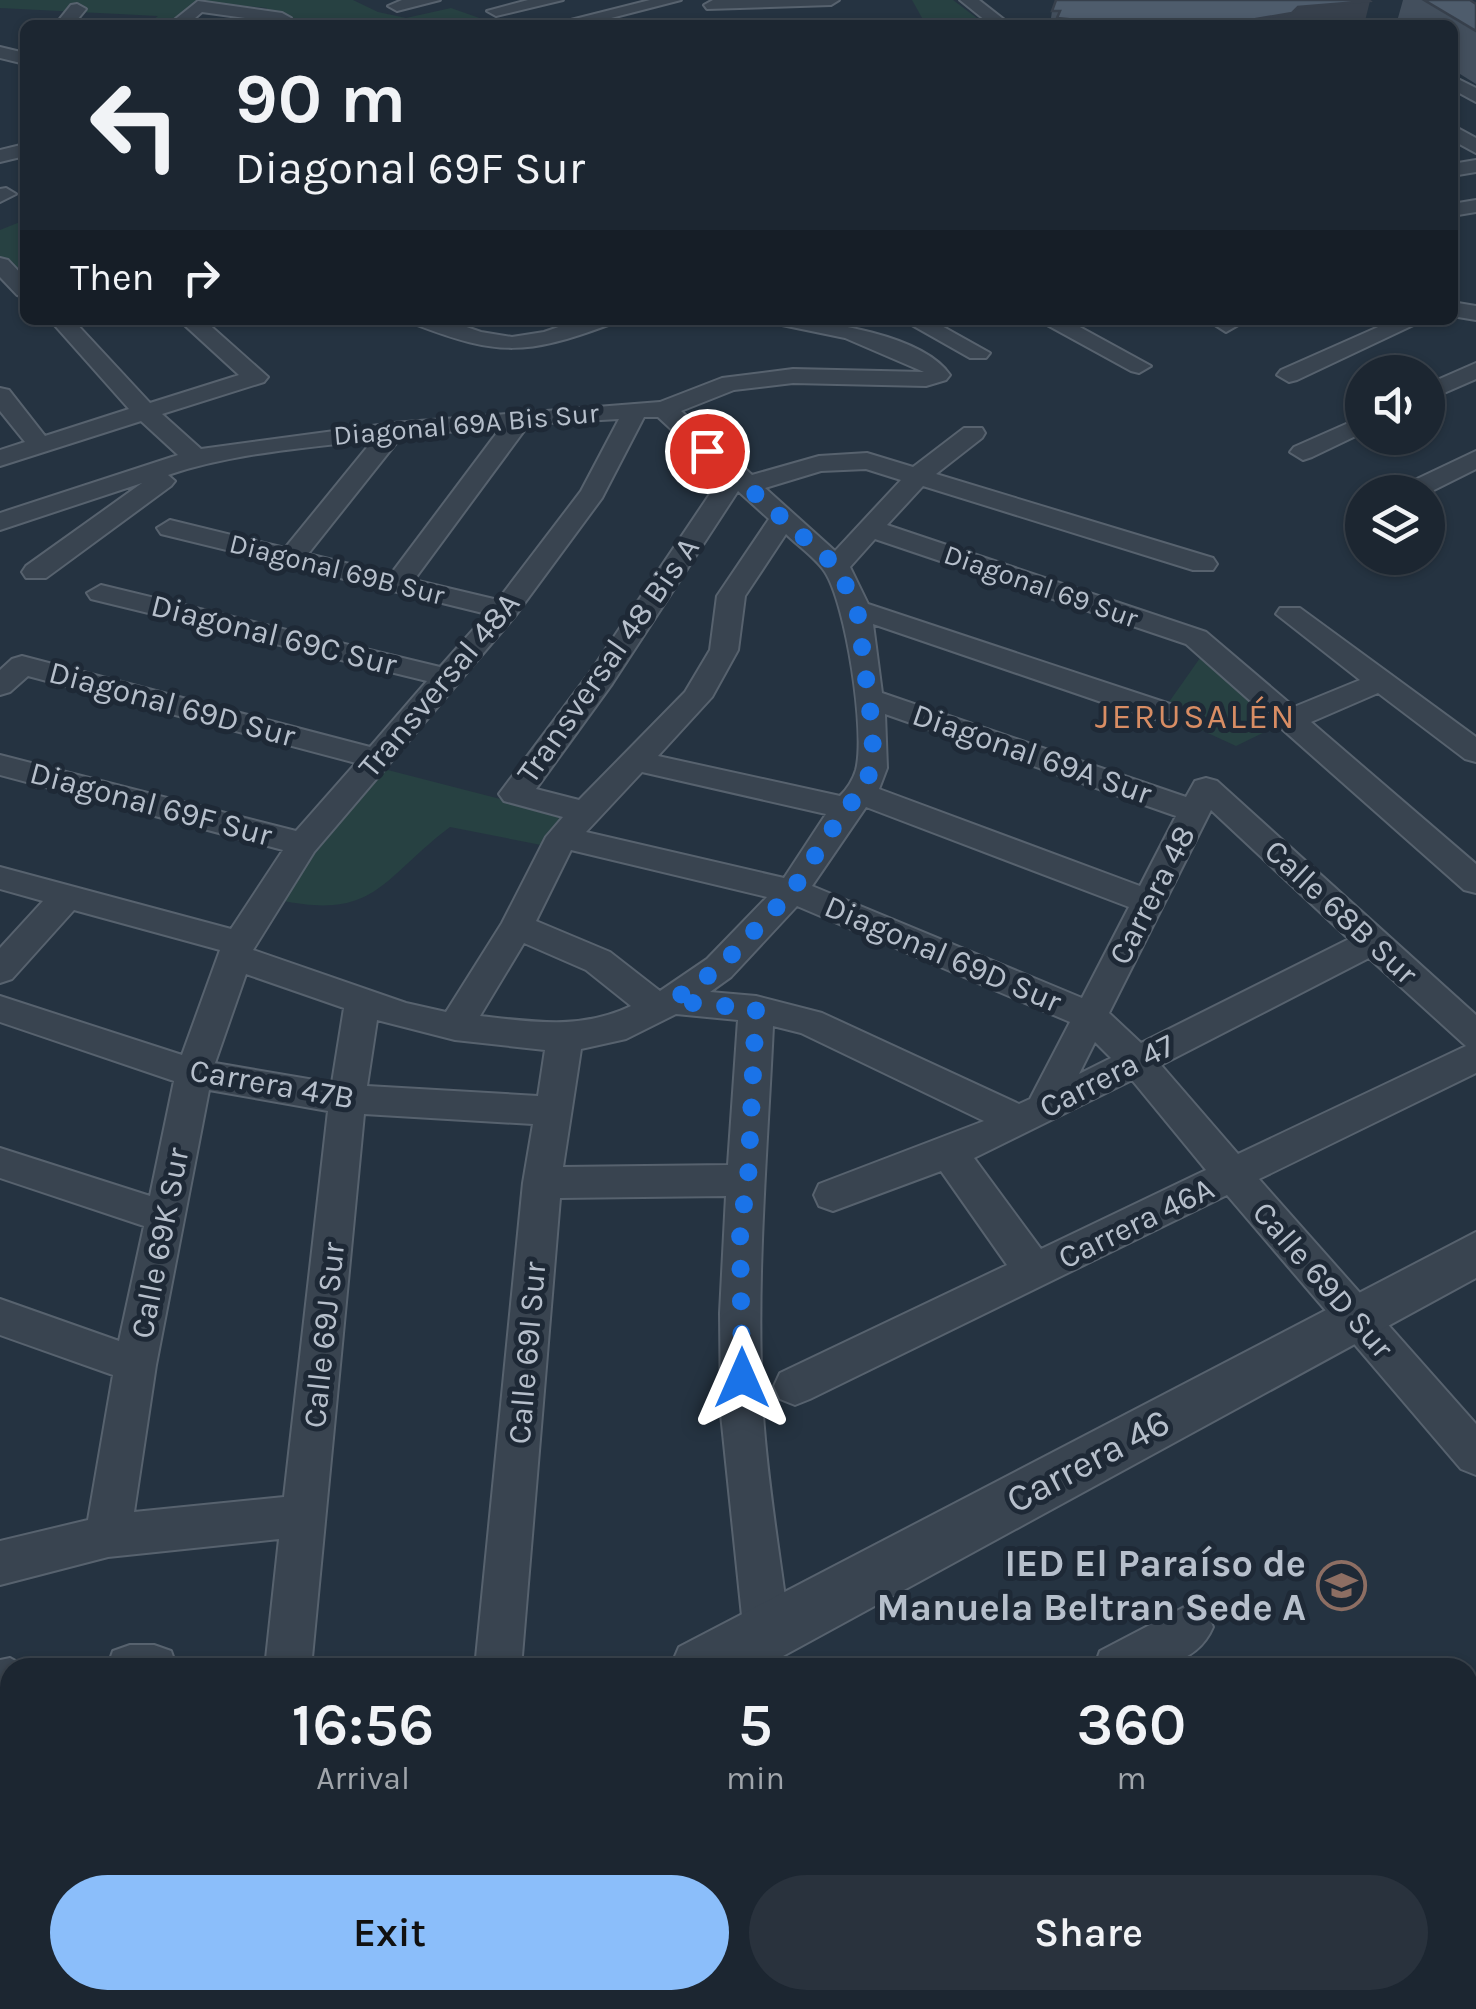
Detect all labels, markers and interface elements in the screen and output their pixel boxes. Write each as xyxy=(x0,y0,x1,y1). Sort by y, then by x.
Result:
text: 90 m xyxy=(235,58,406,140)
icon: left xyxy=(70,60,200,190)
text: Diagonal 69F Sur xyxy=(235,142,585,194)
icon: right xyxy=(174,250,229,305)
text: Then xyxy=(70,255,154,300)
map controls xyxy=(1345,355,1445,575)
button: sound xyxy=(1345,355,1445,455)
street label: Diagonal 69A Bis Sur xyxy=(332,396,601,452)
pin xyxy=(665,409,750,494)
icon: arrive xyxy=(680,424,735,479)
button: layers xyxy=(1345,475,1445,575)
street label: Diagonal 69B Sur xyxy=(226,526,449,612)
street label: Transversal 48 Bis A xyxy=(509,530,707,790)
street label: Diagonal 69 Sur xyxy=(940,537,1143,635)
street label: Transversal 48A xyxy=(351,585,527,785)
street label: Diagonal 69C Sur xyxy=(147,587,401,683)
street label: Diagonal 69D Sur xyxy=(45,653,299,755)
street label: Diagonal 69A Sur xyxy=(908,696,1157,812)
district label: JERUSALÉN xyxy=(1095,696,1297,737)
street label: Diagonal 69F Sur xyxy=(26,754,276,854)
street label: Carrera 48 xyxy=(1101,819,1203,971)
street label: Calle 68B Sur xyxy=(1257,832,1425,992)
street label: Diagonal 69D Sur xyxy=(819,888,1067,1021)
street label: Carrera 47 xyxy=(1033,1026,1181,1126)
street label: Carrera 47B xyxy=(187,1051,357,1117)
street label: Calle 69K Sur xyxy=(123,1144,197,1341)
street label: Carrera 46A xyxy=(1052,1170,1220,1276)
street label: Calle 69D Sur xyxy=(1245,1194,1401,1366)
street label: Calle 69J Sur xyxy=(296,1240,352,1430)
street label: Calle 69I Sur xyxy=(501,1260,553,1446)
position arrow xyxy=(690,1326,794,1430)
street label: Carrera 46 xyxy=(999,1399,1177,1523)
place label: IED El Paraíso de Manuela Beltran Sede A xyxy=(877,1541,1306,1630)
school or university icon: IED El Paraíso de Manuela Beltran Sede A xyxy=(1315,1559,1367,1611)
text: 16:56 xyxy=(292,1690,434,1760)
text: 5 xyxy=(738,1690,773,1760)
text: 360 xyxy=(1076,1690,1186,1760)
text: Arrival xyxy=(316,1760,410,1797)
text: min xyxy=(726,1760,785,1797)
text: m xyxy=(1116,1760,1146,1797)
button: Exit xyxy=(50,1875,729,1990)
button: Share xyxy=(749,1875,1428,1990)

